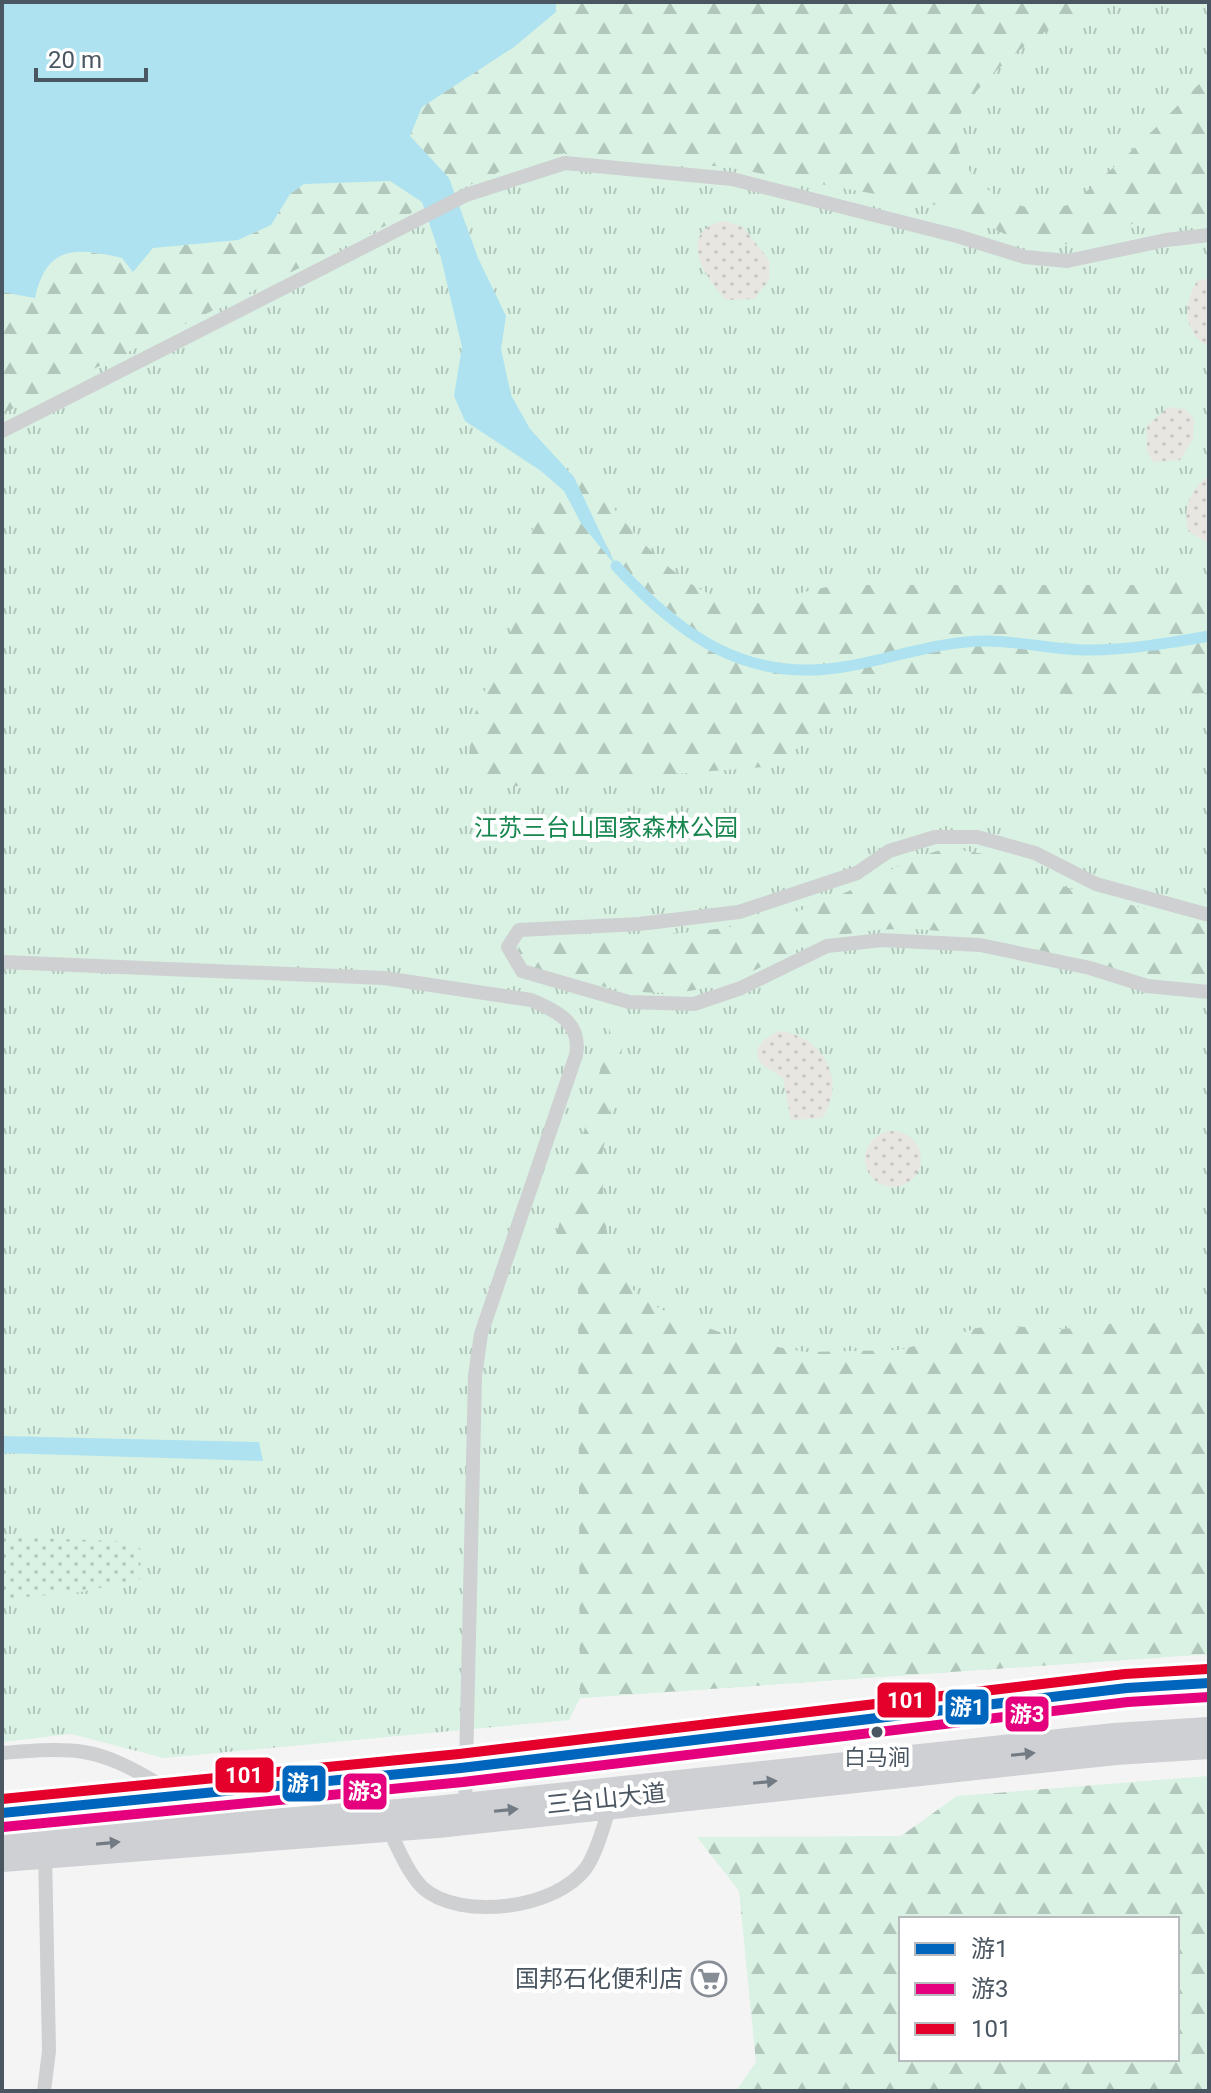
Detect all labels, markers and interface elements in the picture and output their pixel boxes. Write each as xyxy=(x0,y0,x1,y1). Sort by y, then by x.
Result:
scale bar xyxy=(36,32,146,82)
text: 20 m xyxy=(48,46,102,74)
park label: 江苏三台山国家森林公园 xyxy=(474,814,738,842)
line badge: 101 xyxy=(876,1681,937,1719)
text: 101 xyxy=(887,1688,925,1713)
line badge: 游1 xyxy=(944,1688,990,1726)
text: 游1 xyxy=(950,1695,984,1720)
line badge: 游3 xyxy=(1004,1695,1050,1733)
text: 游3 xyxy=(1010,1702,1044,1727)
marker: 白马涧 xyxy=(869,1724,885,1740)
place label: 白马涧 xyxy=(844,1745,910,1770)
one-way arrow xyxy=(1011,1747,1036,1760)
line badge: 101 xyxy=(214,1756,275,1794)
text: 101 xyxy=(225,1763,263,1788)
line badge: 游1 xyxy=(281,1764,327,1803)
text: 游1 xyxy=(287,1771,321,1796)
line badge: 游3 xyxy=(342,1772,388,1811)
one-way arrow xyxy=(753,1775,778,1788)
text: 游3 xyxy=(348,1779,382,1804)
street label: 三台山大道 xyxy=(545,1779,667,1819)
one-way arrow xyxy=(494,1803,519,1816)
one-way arrow xyxy=(96,1836,121,1849)
legend xyxy=(899,1917,1179,2061)
text: 游1 xyxy=(971,1935,1009,1963)
supermarket icon: 国邦石化便利店 xyxy=(690,1960,728,1998)
place label: 国邦石化便利店 xyxy=(515,1965,683,1993)
text: 游3 xyxy=(971,1975,1009,2003)
text: 101 xyxy=(971,2015,1011,2043)

